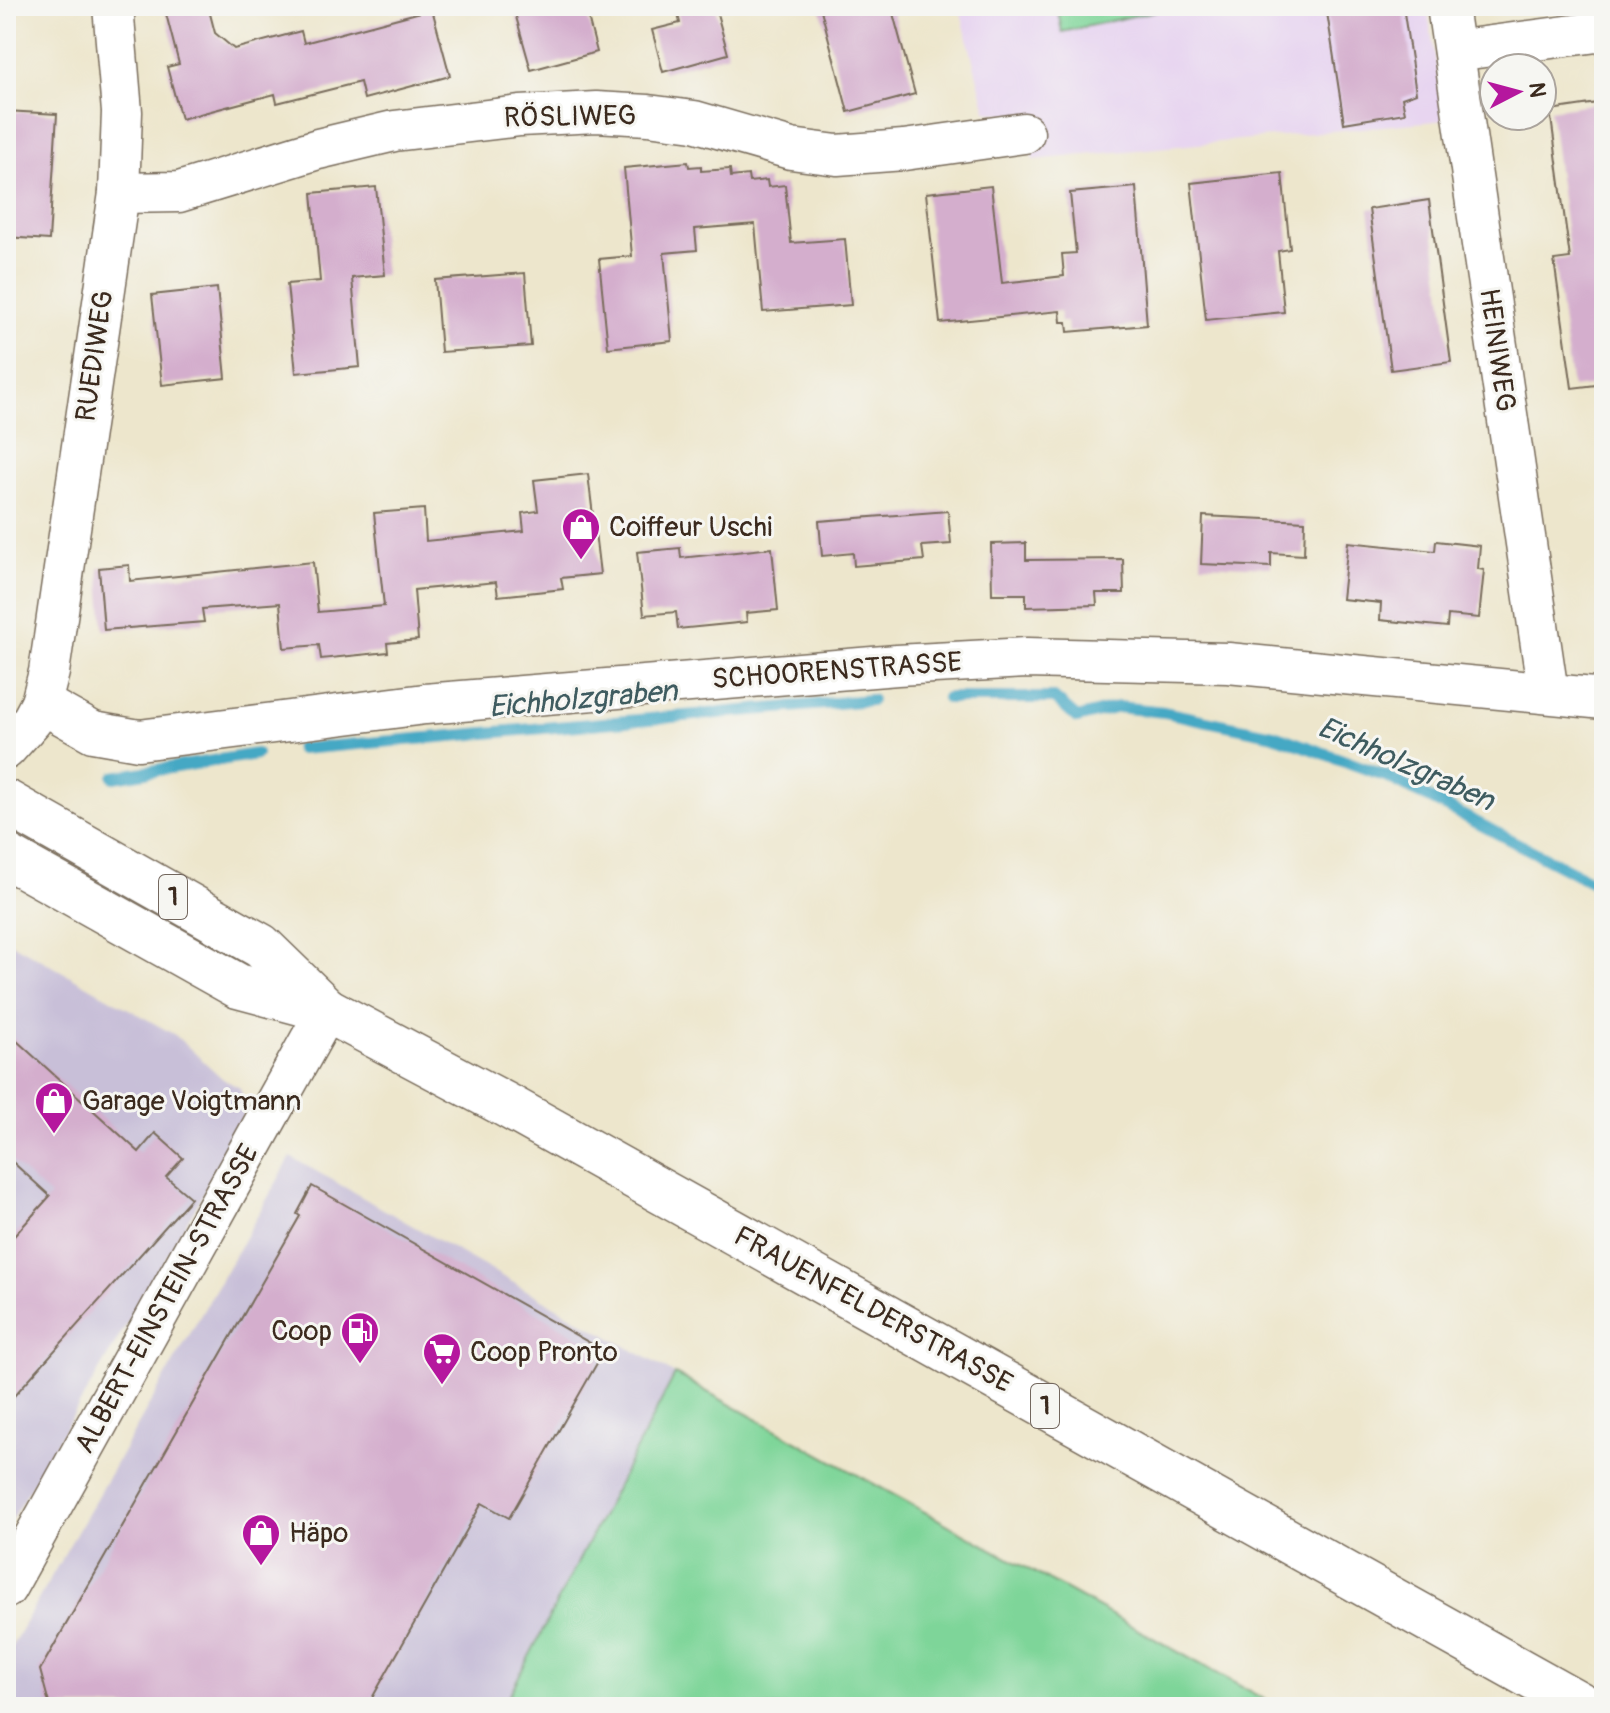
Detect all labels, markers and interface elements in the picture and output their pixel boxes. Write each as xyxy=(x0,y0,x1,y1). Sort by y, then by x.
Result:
north arrow xyxy=(1478,52,1558,132)
text: N xyxy=(1522,81,1552,99)
street label: RÖSLIWEG xyxy=(504,98,636,136)
street label: HEINIWEG xyxy=(1471,286,1523,414)
street label: RUEDIWEG xyxy=(68,288,122,424)
shop icon: Coiffeur Uschi xyxy=(560,506,602,561)
place label: Coiffeur Uschi xyxy=(609,510,772,545)
street label: SCHOORENSTRASSE xyxy=(711,645,963,697)
water label: Eichholzgraben xyxy=(487,672,681,726)
water label: Eichholzgraben xyxy=(1312,709,1502,820)
road number: 1 xyxy=(159,875,187,919)
shop icon: Garage Voigtmann xyxy=(33,1080,75,1135)
place label: Garage Voigtmann xyxy=(82,1084,301,1119)
street label: ALBERT-EINSTEIN-STRASSE xyxy=(67,1138,267,1460)
street label: FRAUENFELDERSTRASSE xyxy=(728,1219,1018,1401)
fuel station icon: Coop xyxy=(339,1310,381,1365)
place label: Coop xyxy=(271,1314,332,1349)
supermarket icon: Coop Pronto xyxy=(421,1331,463,1386)
place label: Coop Pronto xyxy=(470,1335,618,1370)
road number: 1 xyxy=(1031,1384,1059,1428)
shop icon: Häpo xyxy=(240,1512,282,1567)
place label: Häpo xyxy=(289,1516,348,1551)

